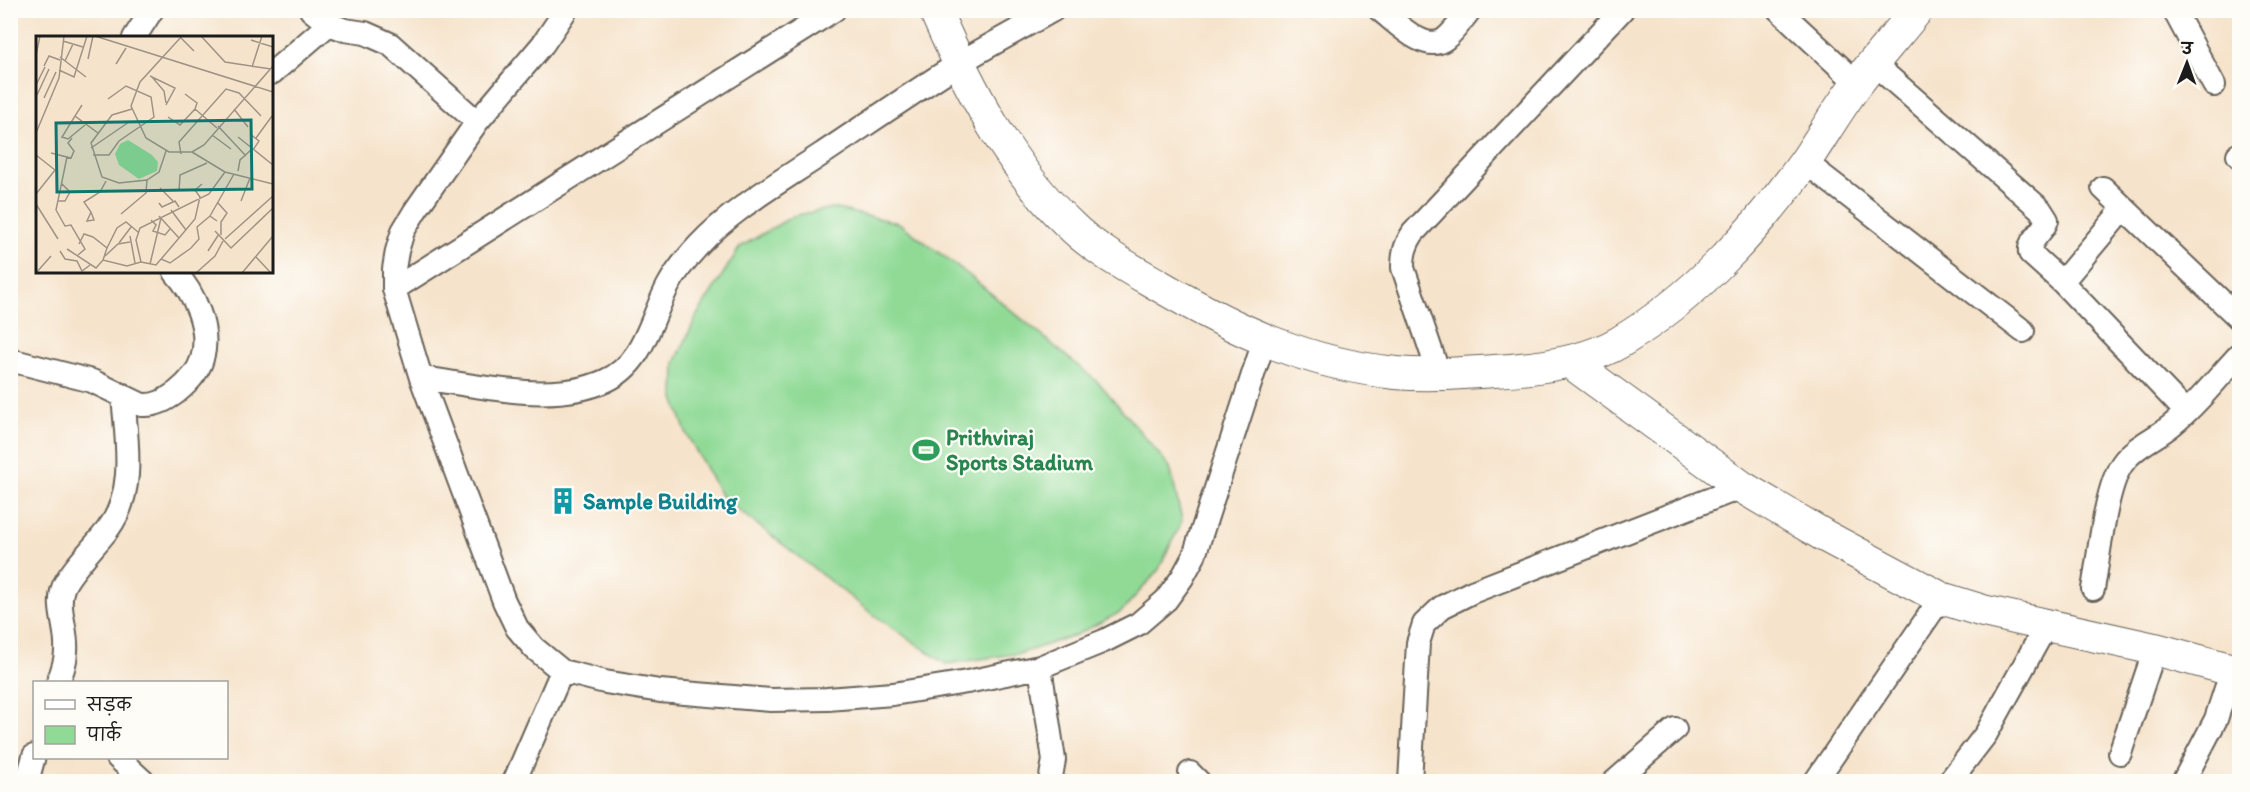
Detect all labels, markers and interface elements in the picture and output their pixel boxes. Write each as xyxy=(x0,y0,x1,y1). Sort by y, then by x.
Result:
north arrow xyxy=(2157,33,2217,93)
inset map xyxy=(36,36,273,273)
text: उ xyxy=(2180,39,2194,58)
place label: Prithviraj Sports Stadium xyxy=(946,424,1093,476)
sports icon: Prithviraj Sports Stadium xyxy=(911,435,941,465)
building icon: Sample Building xyxy=(548,486,578,516)
place label: Sample Building xyxy=(583,488,738,515)
legend xyxy=(33,681,228,759)
text: सड़क xyxy=(86,694,132,716)
text: पार्क xyxy=(86,721,122,746)

